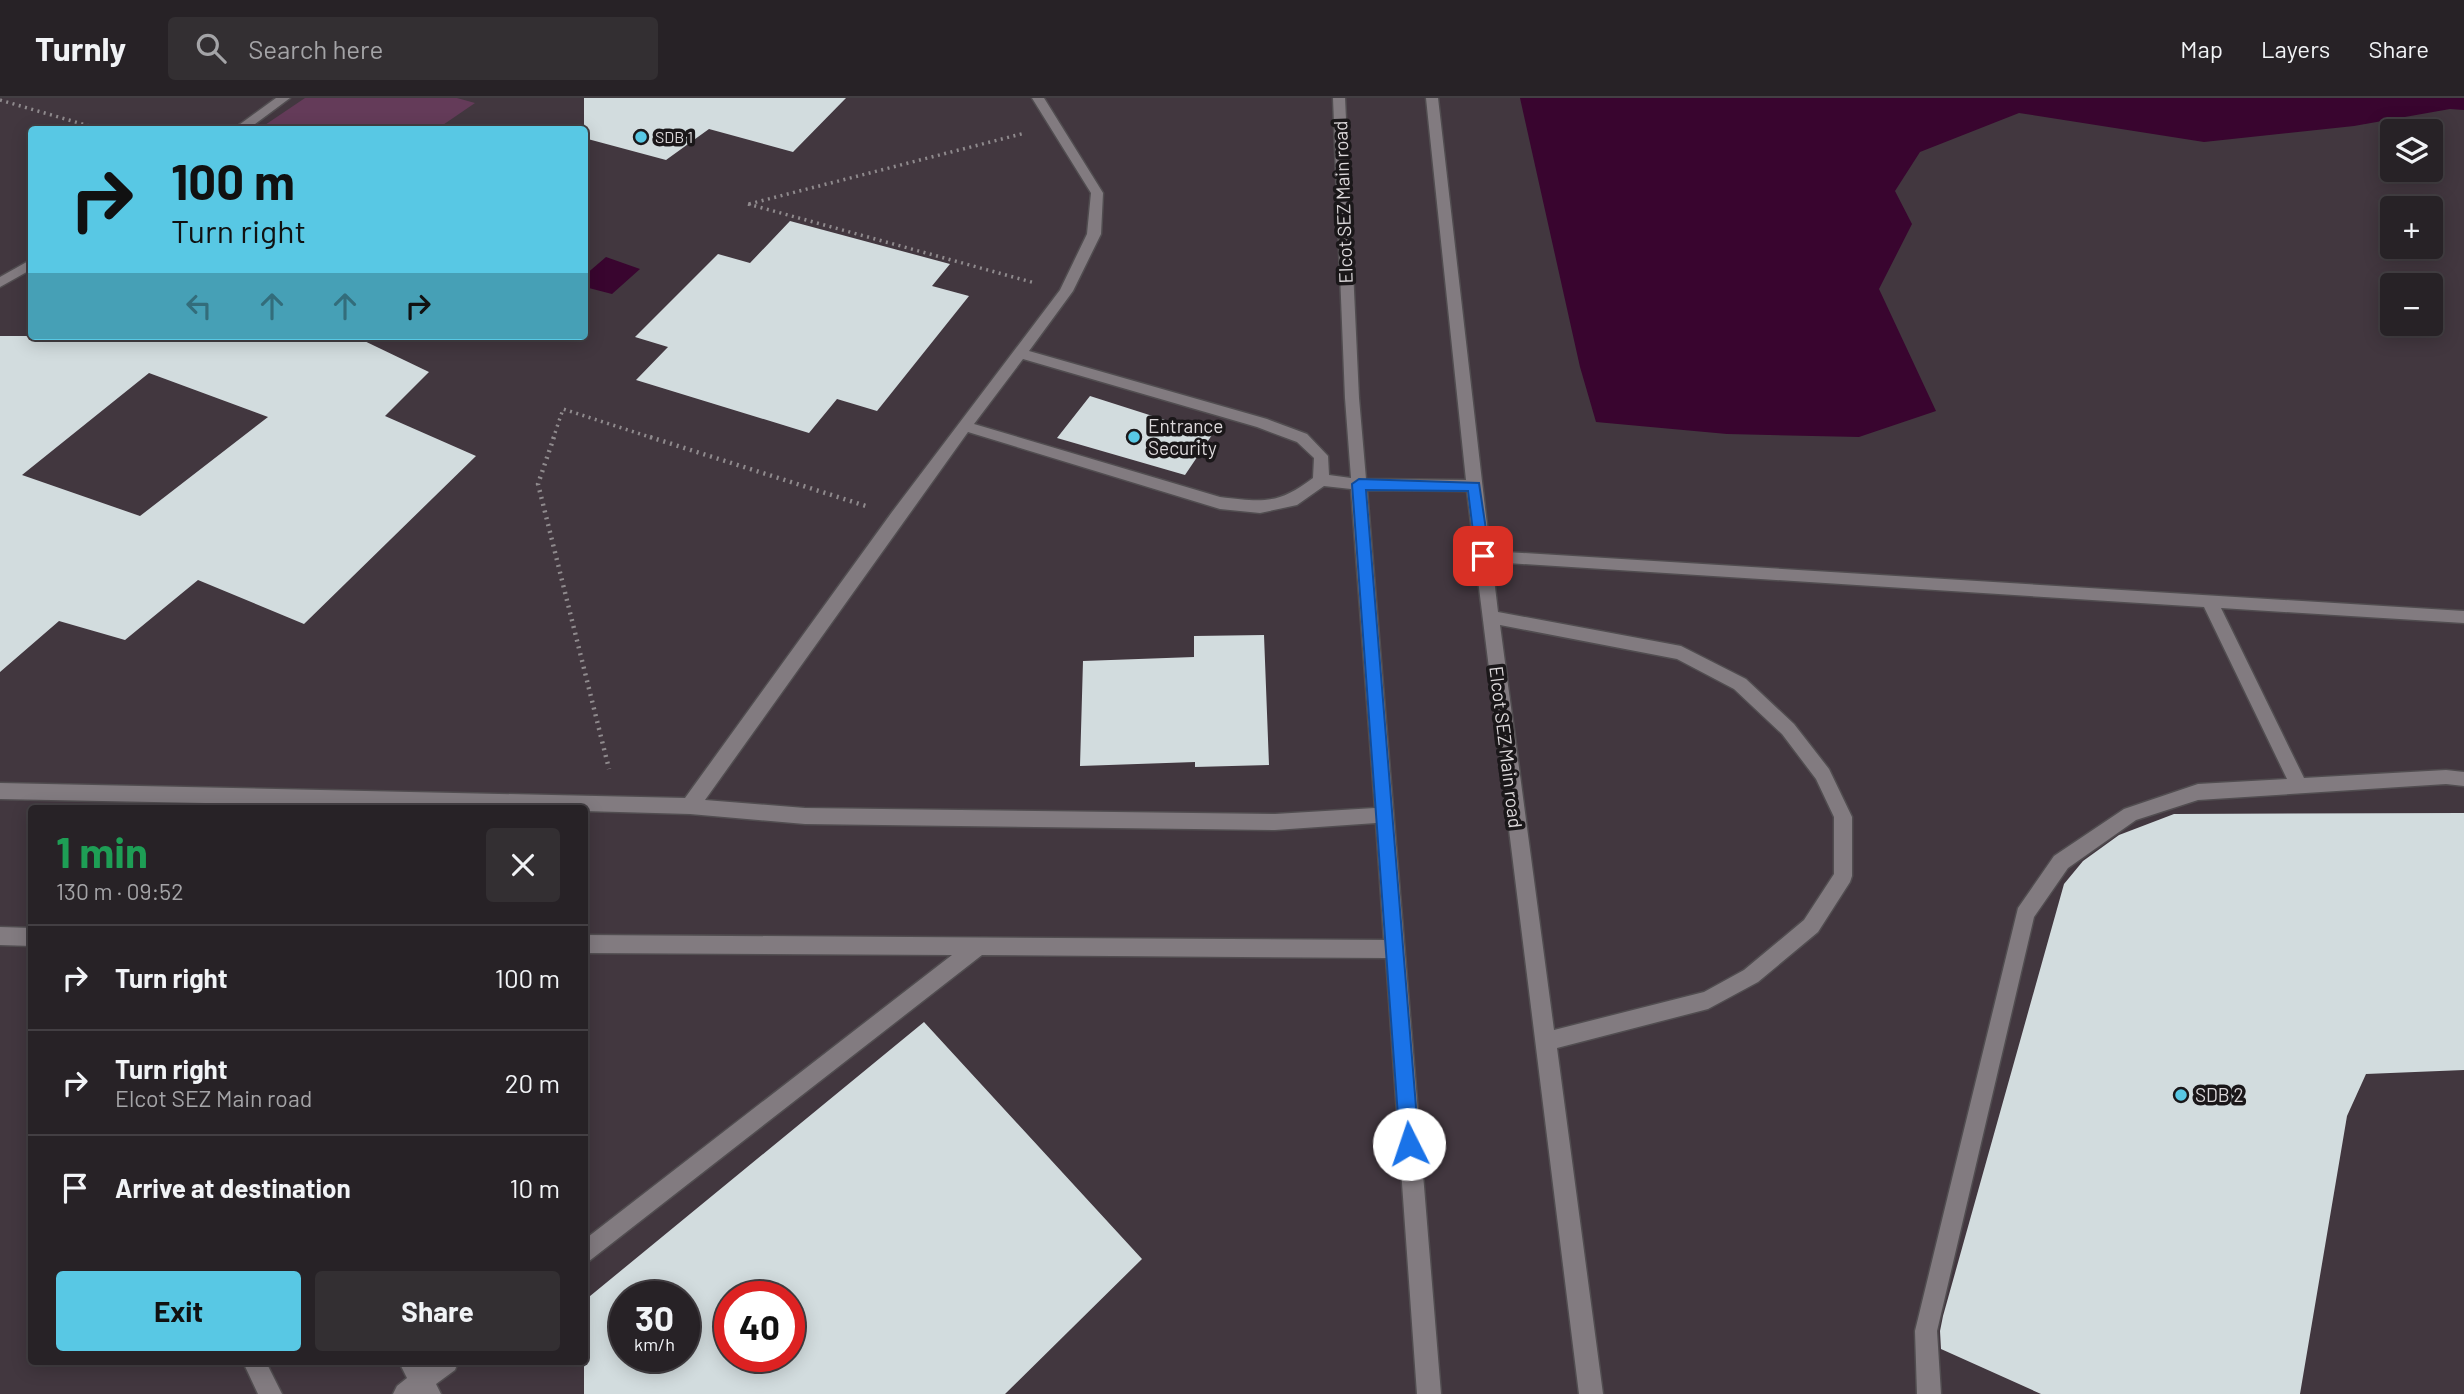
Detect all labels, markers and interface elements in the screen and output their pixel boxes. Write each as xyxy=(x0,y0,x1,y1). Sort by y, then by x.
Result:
search box xyxy=(168,17,658,80)
text: Turnly xyxy=(35,28,126,68)
icon: search xyxy=(192,29,230,67)
text: Search here xyxy=(248,33,383,64)
text: Map xyxy=(2180,34,2223,63)
text: Layers xyxy=(2261,34,2330,63)
text: Share xyxy=(2368,34,2429,63)
map controls xyxy=(2380,119,2443,336)
button: layers xyxy=(2380,119,2443,182)
street label: Elcot SEZ Main road xyxy=(1328,120,1357,284)
place label: SDB 1 xyxy=(655,127,693,146)
marker: SDB 1 xyxy=(633,129,649,145)
text: 100 m xyxy=(171,151,295,210)
icon: right xyxy=(56,154,147,245)
button: + xyxy=(2380,196,2443,259)
text: Turn right xyxy=(171,211,306,249)
button: − xyxy=(2380,273,2443,336)
icon: left xyxy=(180,287,218,325)
icon: ahead xyxy=(253,287,291,325)
icon: ahead xyxy=(326,287,364,325)
icon: right xyxy=(399,287,437,325)
place label: Entrance Security xyxy=(1148,414,1223,459)
marker: Entrance Security xyxy=(1126,429,1142,445)
pin xyxy=(1453,526,1513,586)
icon: arrive xyxy=(1464,537,1502,575)
street label: Elcot SEZ Main road xyxy=(1485,665,1528,829)
text: 1 min xyxy=(56,826,148,876)
button: close xyxy=(486,828,560,902)
text: 130 m · 09:52 xyxy=(56,877,183,905)
icon: right xyxy=(56,959,94,997)
text: Turn right xyxy=(115,962,228,993)
text: 100 m xyxy=(495,962,560,993)
text: Turn right xyxy=(115,1053,228,1084)
icon: right xyxy=(56,1064,94,1102)
text: 20 m xyxy=(505,1067,560,1098)
place label: SDB 2 xyxy=(2195,1083,2244,1106)
text: Elcot SEZ Main road xyxy=(115,1084,312,1112)
marker: SDB 2 xyxy=(2173,1087,2189,1103)
position arrow xyxy=(1372,1107,1446,1181)
icon: arrive xyxy=(56,1169,94,1207)
text: Arrive at destination xyxy=(115,1172,351,1203)
text: 10 m xyxy=(510,1172,560,1203)
button: Exit xyxy=(56,1271,301,1351)
button: Share xyxy=(315,1271,560,1351)
speed limit sign: 40 xyxy=(714,1281,805,1372)
text: 30 xyxy=(635,1296,674,1338)
text: km/h xyxy=(634,1333,675,1355)

